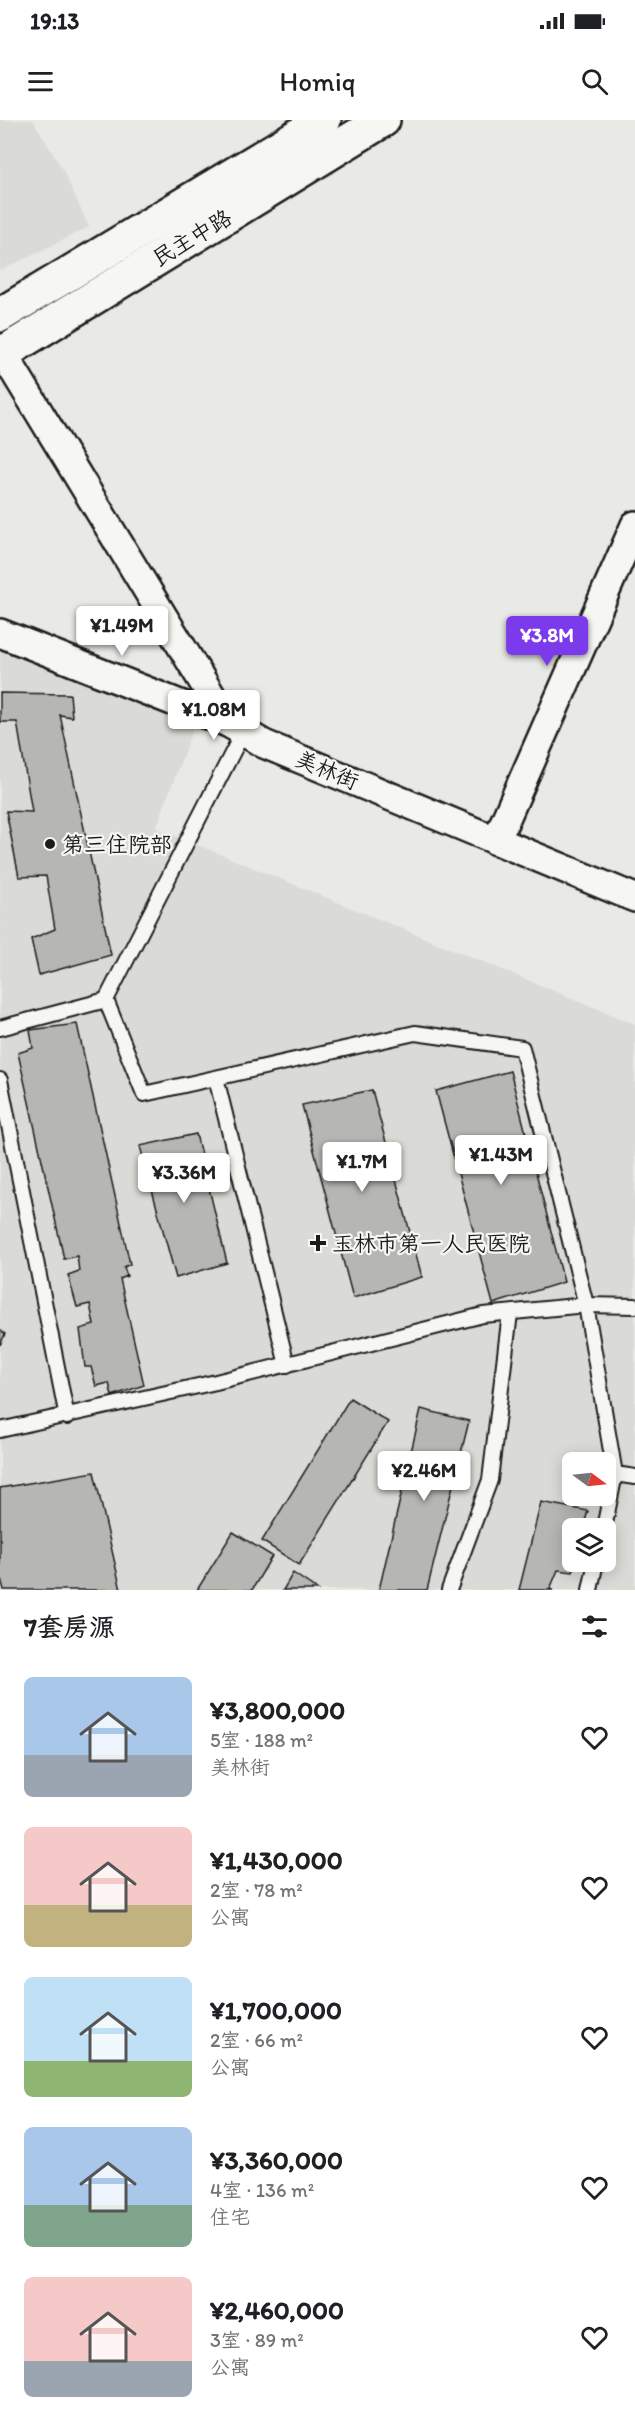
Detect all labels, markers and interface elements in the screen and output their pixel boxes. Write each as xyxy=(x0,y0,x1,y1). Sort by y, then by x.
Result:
text: 19:13 xyxy=(30,8,79,35)
icon: menu xyxy=(24,65,57,98)
text: Homiq xyxy=(280,65,355,98)
icon: search xyxy=(578,65,611,98)
street label: 民主中路 xyxy=(147,204,237,272)
pin: ¥1.49M xyxy=(73,606,171,657)
text: ¥1.49M xyxy=(90,613,154,637)
pin: ¥3.8M xyxy=(505,616,589,667)
text: ¥3.8M xyxy=(520,623,574,647)
pin: ¥1.08M xyxy=(165,690,263,741)
text: ¥1.08M xyxy=(182,697,246,721)
street label: 美林街 xyxy=(291,745,363,795)
place label: 第三住院部 xyxy=(62,831,172,858)
marker: 第三住院部 xyxy=(43,837,57,851)
pin: ¥1.43M xyxy=(452,1135,550,1186)
pin: ¥1.7M xyxy=(320,1142,404,1193)
text: ¥1.43M xyxy=(469,1142,533,1166)
text: ¥1.7M xyxy=(336,1149,388,1173)
pin: ¥3.36M xyxy=(135,1153,233,1204)
text: ¥3.36M xyxy=(152,1160,216,1184)
place label: 玉林市第一人民医院 xyxy=(332,1230,530,1257)
marker: 玉林市第一人民医院 xyxy=(309,1234,327,1252)
pin: ¥2.46M xyxy=(375,1451,473,1502)
north arrow xyxy=(562,1452,616,1506)
map controls xyxy=(562,1452,616,1572)
text: ¥2.46M xyxy=(392,1458,456,1482)
button: layers xyxy=(562,1518,616,1572)
icon: filters xyxy=(578,1610,611,1643)
text: 7套房源 xyxy=(24,1611,115,1643)
text: ¥3,800,000 xyxy=(210,1694,345,1726)
icon: home xyxy=(72,1701,144,1773)
icon: heart xyxy=(578,1721,611,1754)
text: 5室 · 188 m² xyxy=(210,1728,313,1752)
text: 美林街 xyxy=(210,1755,270,1779)
text: ¥1,430,000 xyxy=(210,1844,343,1876)
icon: home xyxy=(72,1851,144,1923)
icon: heart xyxy=(578,1871,611,1904)
text: 2室 · 78 m² xyxy=(210,1878,303,1902)
text: 公寓 xyxy=(210,1905,250,1929)
text: ¥1,700,000 xyxy=(210,1994,342,2026)
icon: home xyxy=(72,2001,144,2073)
icon: heart xyxy=(578,2021,611,2054)
text: 2室 · 66 m² xyxy=(210,2028,303,2052)
text: 公寓 xyxy=(210,2055,250,2079)
text: ¥3,360,000 xyxy=(210,2144,343,2176)
icon: home xyxy=(72,2151,144,2223)
icon: heart xyxy=(578,2171,611,2204)
text: 4室 · 136 m² xyxy=(210,2178,314,2202)
text: 住宅 xyxy=(210,2205,250,2229)
text: ¥2,460,000 xyxy=(210,2294,344,2326)
icon: home xyxy=(72,2301,144,2373)
icon: heart xyxy=(578,2321,611,2354)
text: 3室 · 89 m² xyxy=(210,2328,304,2352)
text: 公寓 xyxy=(210,2355,250,2379)

